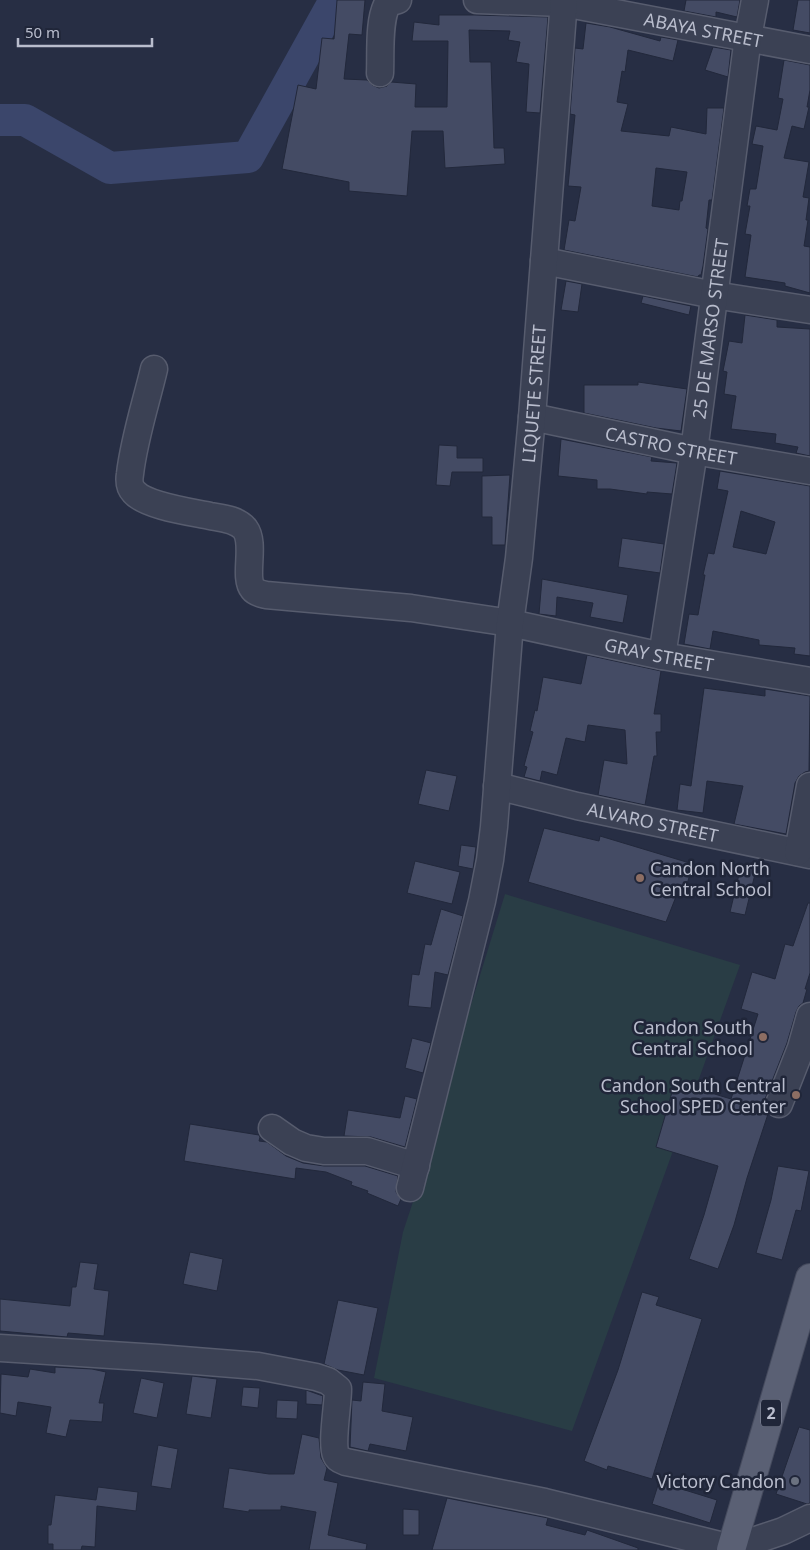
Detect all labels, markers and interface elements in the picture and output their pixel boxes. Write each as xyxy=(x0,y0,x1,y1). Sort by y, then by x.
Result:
street label: ABAYA STREET xyxy=(642,7,765,53)
scale bar xyxy=(18,15,151,47)
text: 50 m xyxy=(25,22,60,42)
street label: 25 DE MARSO STREET xyxy=(686,237,734,420)
street label: LIQUETE STREET xyxy=(516,324,551,464)
street label: CASTRO STREET xyxy=(603,421,739,470)
street label: GRAY STREET xyxy=(602,632,715,677)
street label: ALVARO STREET xyxy=(585,796,721,847)
place label: Candon North Central School xyxy=(650,856,772,901)
marker: Candon North Central School xyxy=(634,872,646,884)
place label: Candon South Central School xyxy=(631,1015,753,1060)
marker: Candon South Central School xyxy=(757,1031,769,1043)
place label: Candon South Central School SPED Center xyxy=(600,1073,787,1118)
marker: Candon South Central School SPED Center xyxy=(790,1089,802,1101)
road number: 2 xyxy=(761,1400,781,1426)
place label: Victory Candon xyxy=(657,1469,785,1493)
marker: Victory Candon xyxy=(789,1475,801,1487)

